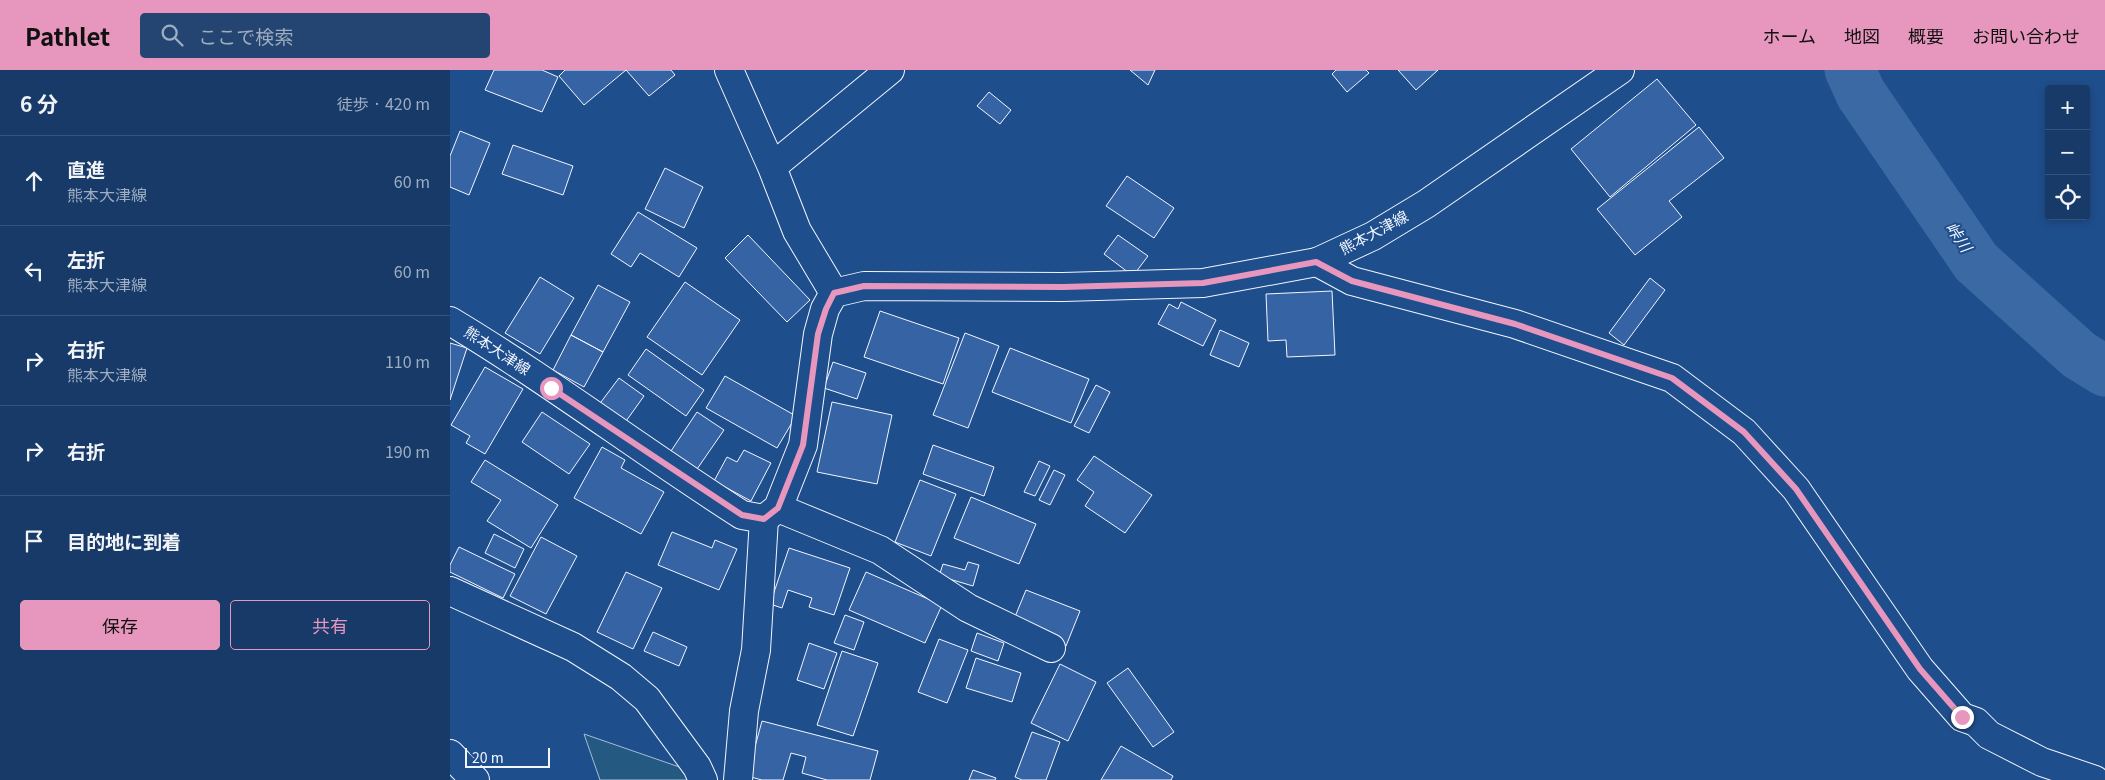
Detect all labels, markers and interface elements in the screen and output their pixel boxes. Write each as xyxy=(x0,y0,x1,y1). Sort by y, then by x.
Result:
search box xyxy=(140,13,490,58)
text: Pathlet xyxy=(25,18,110,53)
icon: search xyxy=(158,21,186,49)
text: ここで検索 xyxy=(198,22,293,49)
text: ホーム xyxy=(1763,22,1816,48)
text: 地図 xyxy=(1844,22,1880,48)
text: 概要 xyxy=(1908,22,1944,48)
text: お問い合わせ xyxy=(1972,22,2080,48)
map controls xyxy=(2045,85,2090,220)
button: + xyxy=(2045,85,2090,130)
text: 6 分 xyxy=(20,88,58,118)
text: 徒歩 · 420 m xyxy=(337,91,430,115)
button: − xyxy=(2045,130,2090,175)
text: 直進 xyxy=(67,155,105,182)
icon: ahead xyxy=(20,167,48,195)
text: 60 m xyxy=(394,169,430,193)
button: locate xyxy=(2045,175,2090,220)
text: 熊本大津線 xyxy=(67,182,147,206)
street label: 熊本大津線 xyxy=(1335,205,1411,259)
water label: 峠川 xyxy=(1941,216,1980,258)
text: 左折 xyxy=(67,245,105,272)
icon: left xyxy=(20,257,48,285)
text: 60 m xyxy=(394,259,430,283)
text: 熊本大津線 xyxy=(67,272,147,296)
street label: 熊本大津線 xyxy=(461,321,535,379)
text: 右折 xyxy=(67,335,105,362)
icon: right xyxy=(20,347,48,375)
text: 110 m xyxy=(385,349,430,373)
text: 熊本大津線 xyxy=(67,362,147,386)
route start xyxy=(540,377,563,400)
icon: right xyxy=(20,437,48,465)
text: 右折 xyxy=(67,437,105,464)
text: 190 m xyxy=(385,439,430,463)
icon: arrive xyxy=(20,527,48,555)
text: 目的地に到着 xyxy=(67,527,181,554)
button: 保存 xyxy=(20,600,220,650)
button: 共有 xyxy=(230,600,430,650)
route end xyxy=(1951,706,1974,729)
scale bar xyxy=(465,745,550,768)
text: 20 m xyxy=(472,747,504,767)

